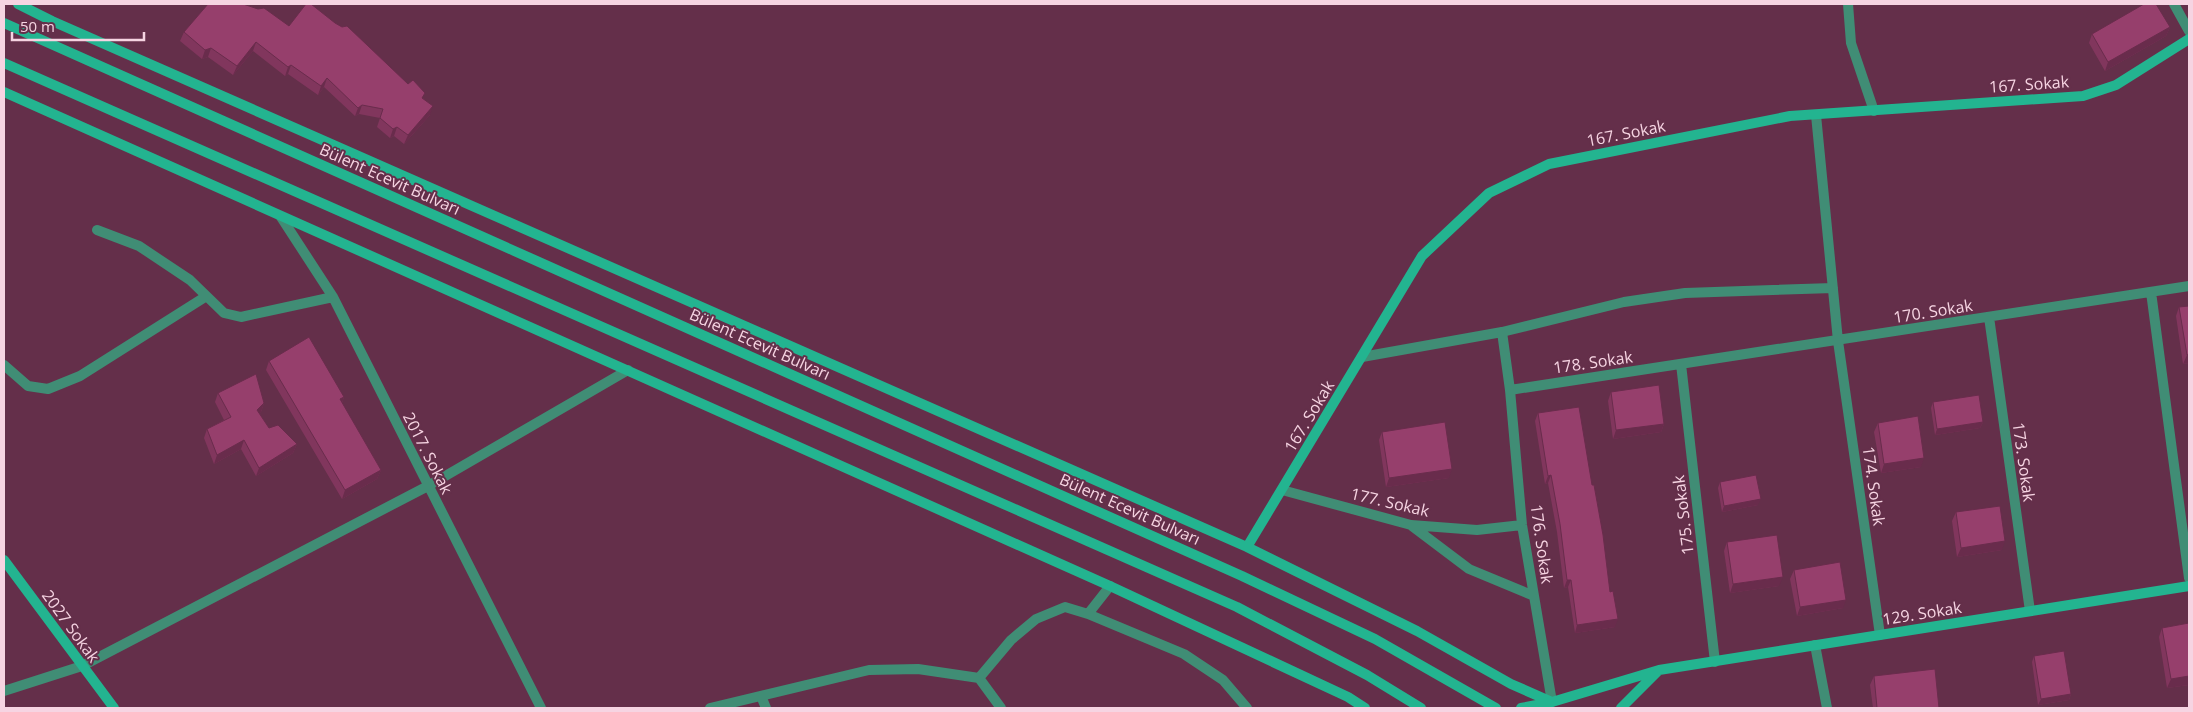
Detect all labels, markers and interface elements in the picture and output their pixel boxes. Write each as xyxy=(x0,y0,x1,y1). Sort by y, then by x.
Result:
scale bar xyxy=(12,10,145,42)
text: 50 m xyxy=(20,16,55,36)
street label: 167. Sokak xyxy=(1988,70,2070,98)
street label: 167. Sokak xyxy=(1585,114,1668,151)
street label: Bülent Ecevit Bulvarı xyxy=(316,138,464,220)
street label: 170. Sokak xyxy=(1892,294,1975,328)
street label: Bülent Ecevit Bulvarı xyxy=(686,303,834,385)
street label: 178. Sokak xyxy=(1552,345,1635,378)
street label: 167. Sokak xyxy=(1279,376,1339,456)
street label: 2017. Sokak xyxy=(398,408,458,498)
street label: 173. Sokak xyxy=(2008,421,2041,504)
street label: 174. Sokak xyxy=(1858,445,1891,528)
street label: Bülent Ecevit Bulvarı xyxy=(1056,468,1204,550)
street label: 175. Sokak xyxy=(1667,473,1699,556)
street label: 177. Sokak xyxy=(1349,482,1432,522)
street label: 176. Sokak xyxy=(1526,503,1559,586)
street label: 2027 Sokak xyxy=(37,585,105,667)
street label: 129. Sokak xyxy=(1881,596,1964,630)

